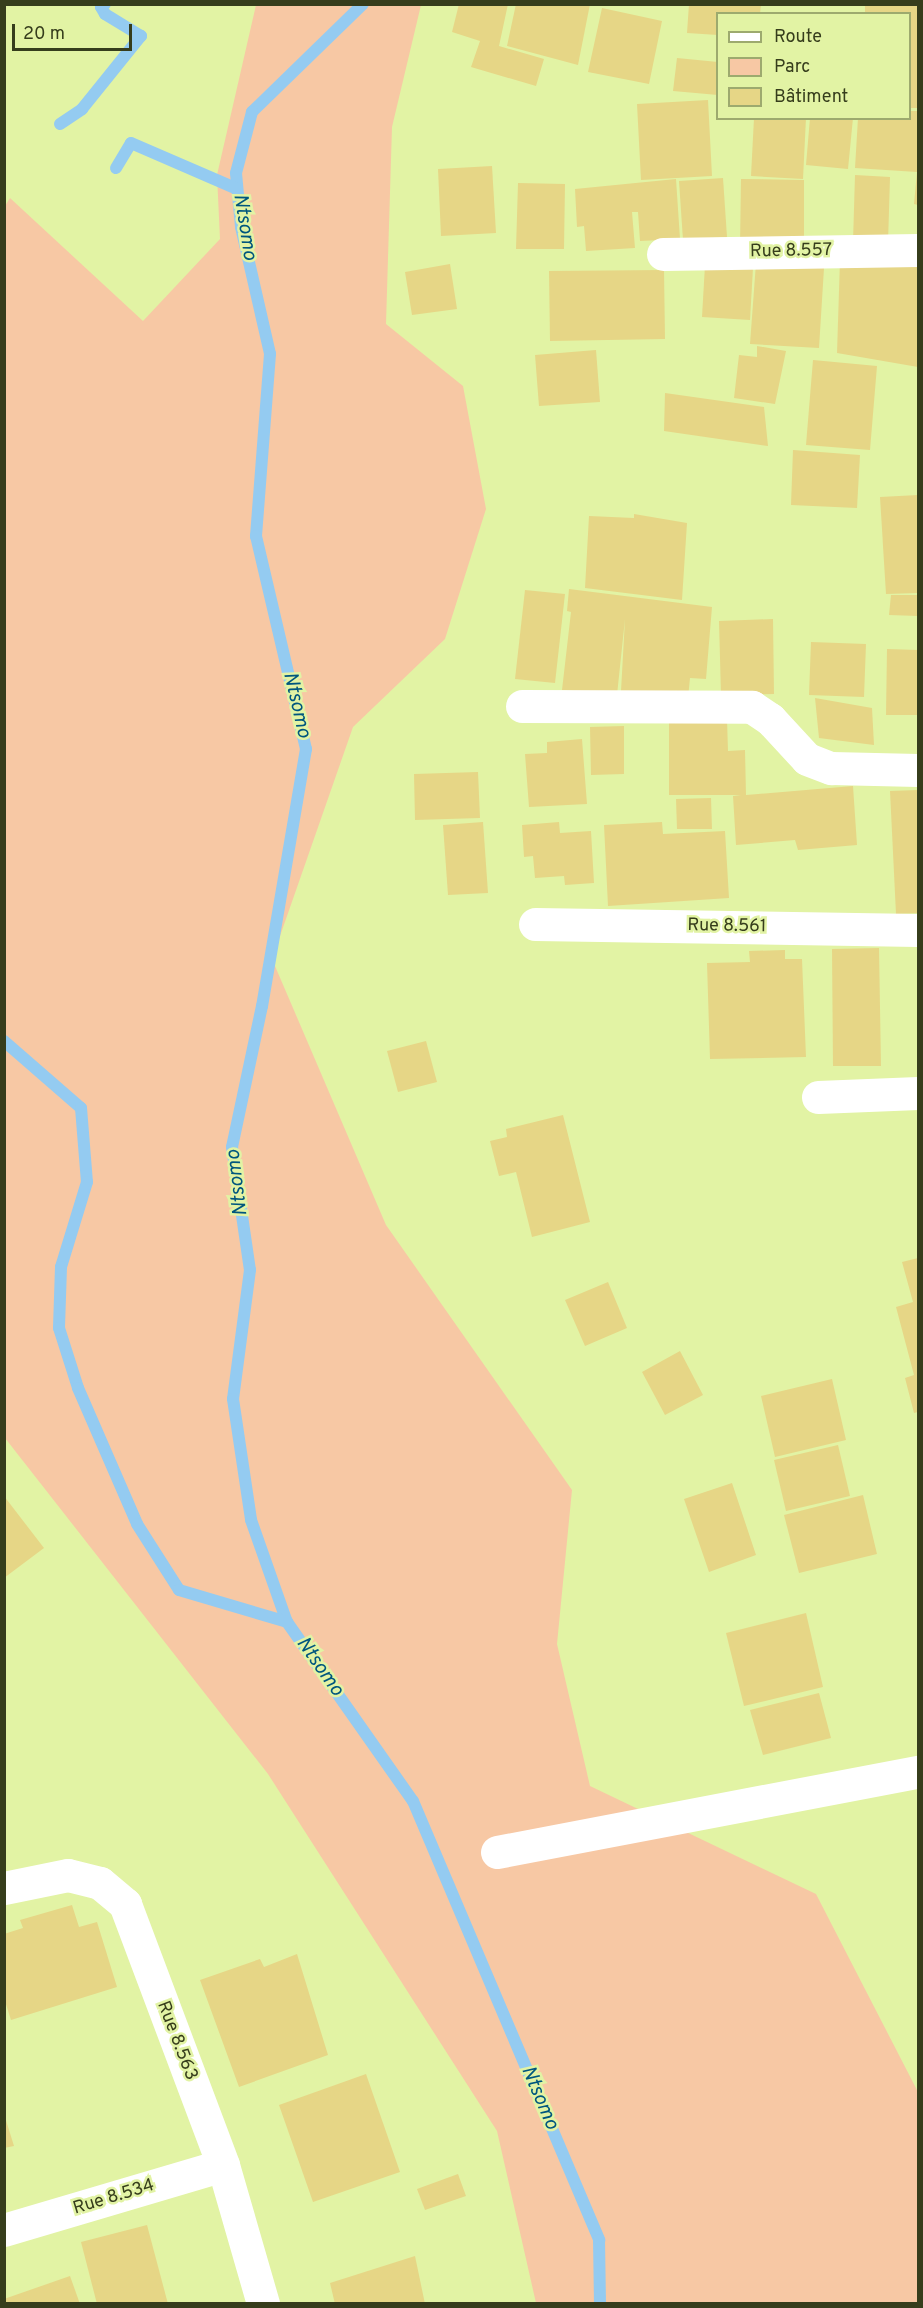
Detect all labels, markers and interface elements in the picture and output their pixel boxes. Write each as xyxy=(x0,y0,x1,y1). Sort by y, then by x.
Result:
scale bar xyxy=(15,12,135,50)
legend xyxy=(716,12,911,120)
text: 20 m xyxy=(23,23,65,46)
text: Route xyxy=(774,26,822,49)
text: Parc xyxy=(774,56,810,79)
text: Bâtiment xyxy=(774,86,848,109)
water label: Ntsomo xyxy=(227,192,261,262)
street label: Rue 8.557 xyxy=(750,240,832,264)
water label: Ntsomo xyxy=(277,670,315,740)
street label: Rue 8.561 xyxy=(687,916,767,938)
water label: Ntsomo xyxy=(222,1148,254,1218)
water label: Ntsomo xyxy=(290,1633,348,1701)
street label: Rue 8.563 xyxy=(151,1998,201,2084)
water label: Ntsomo xyxy=(515,2063,563,2133)
street label: Rue 8.534 xyxy=(71,2175,157,2221)

